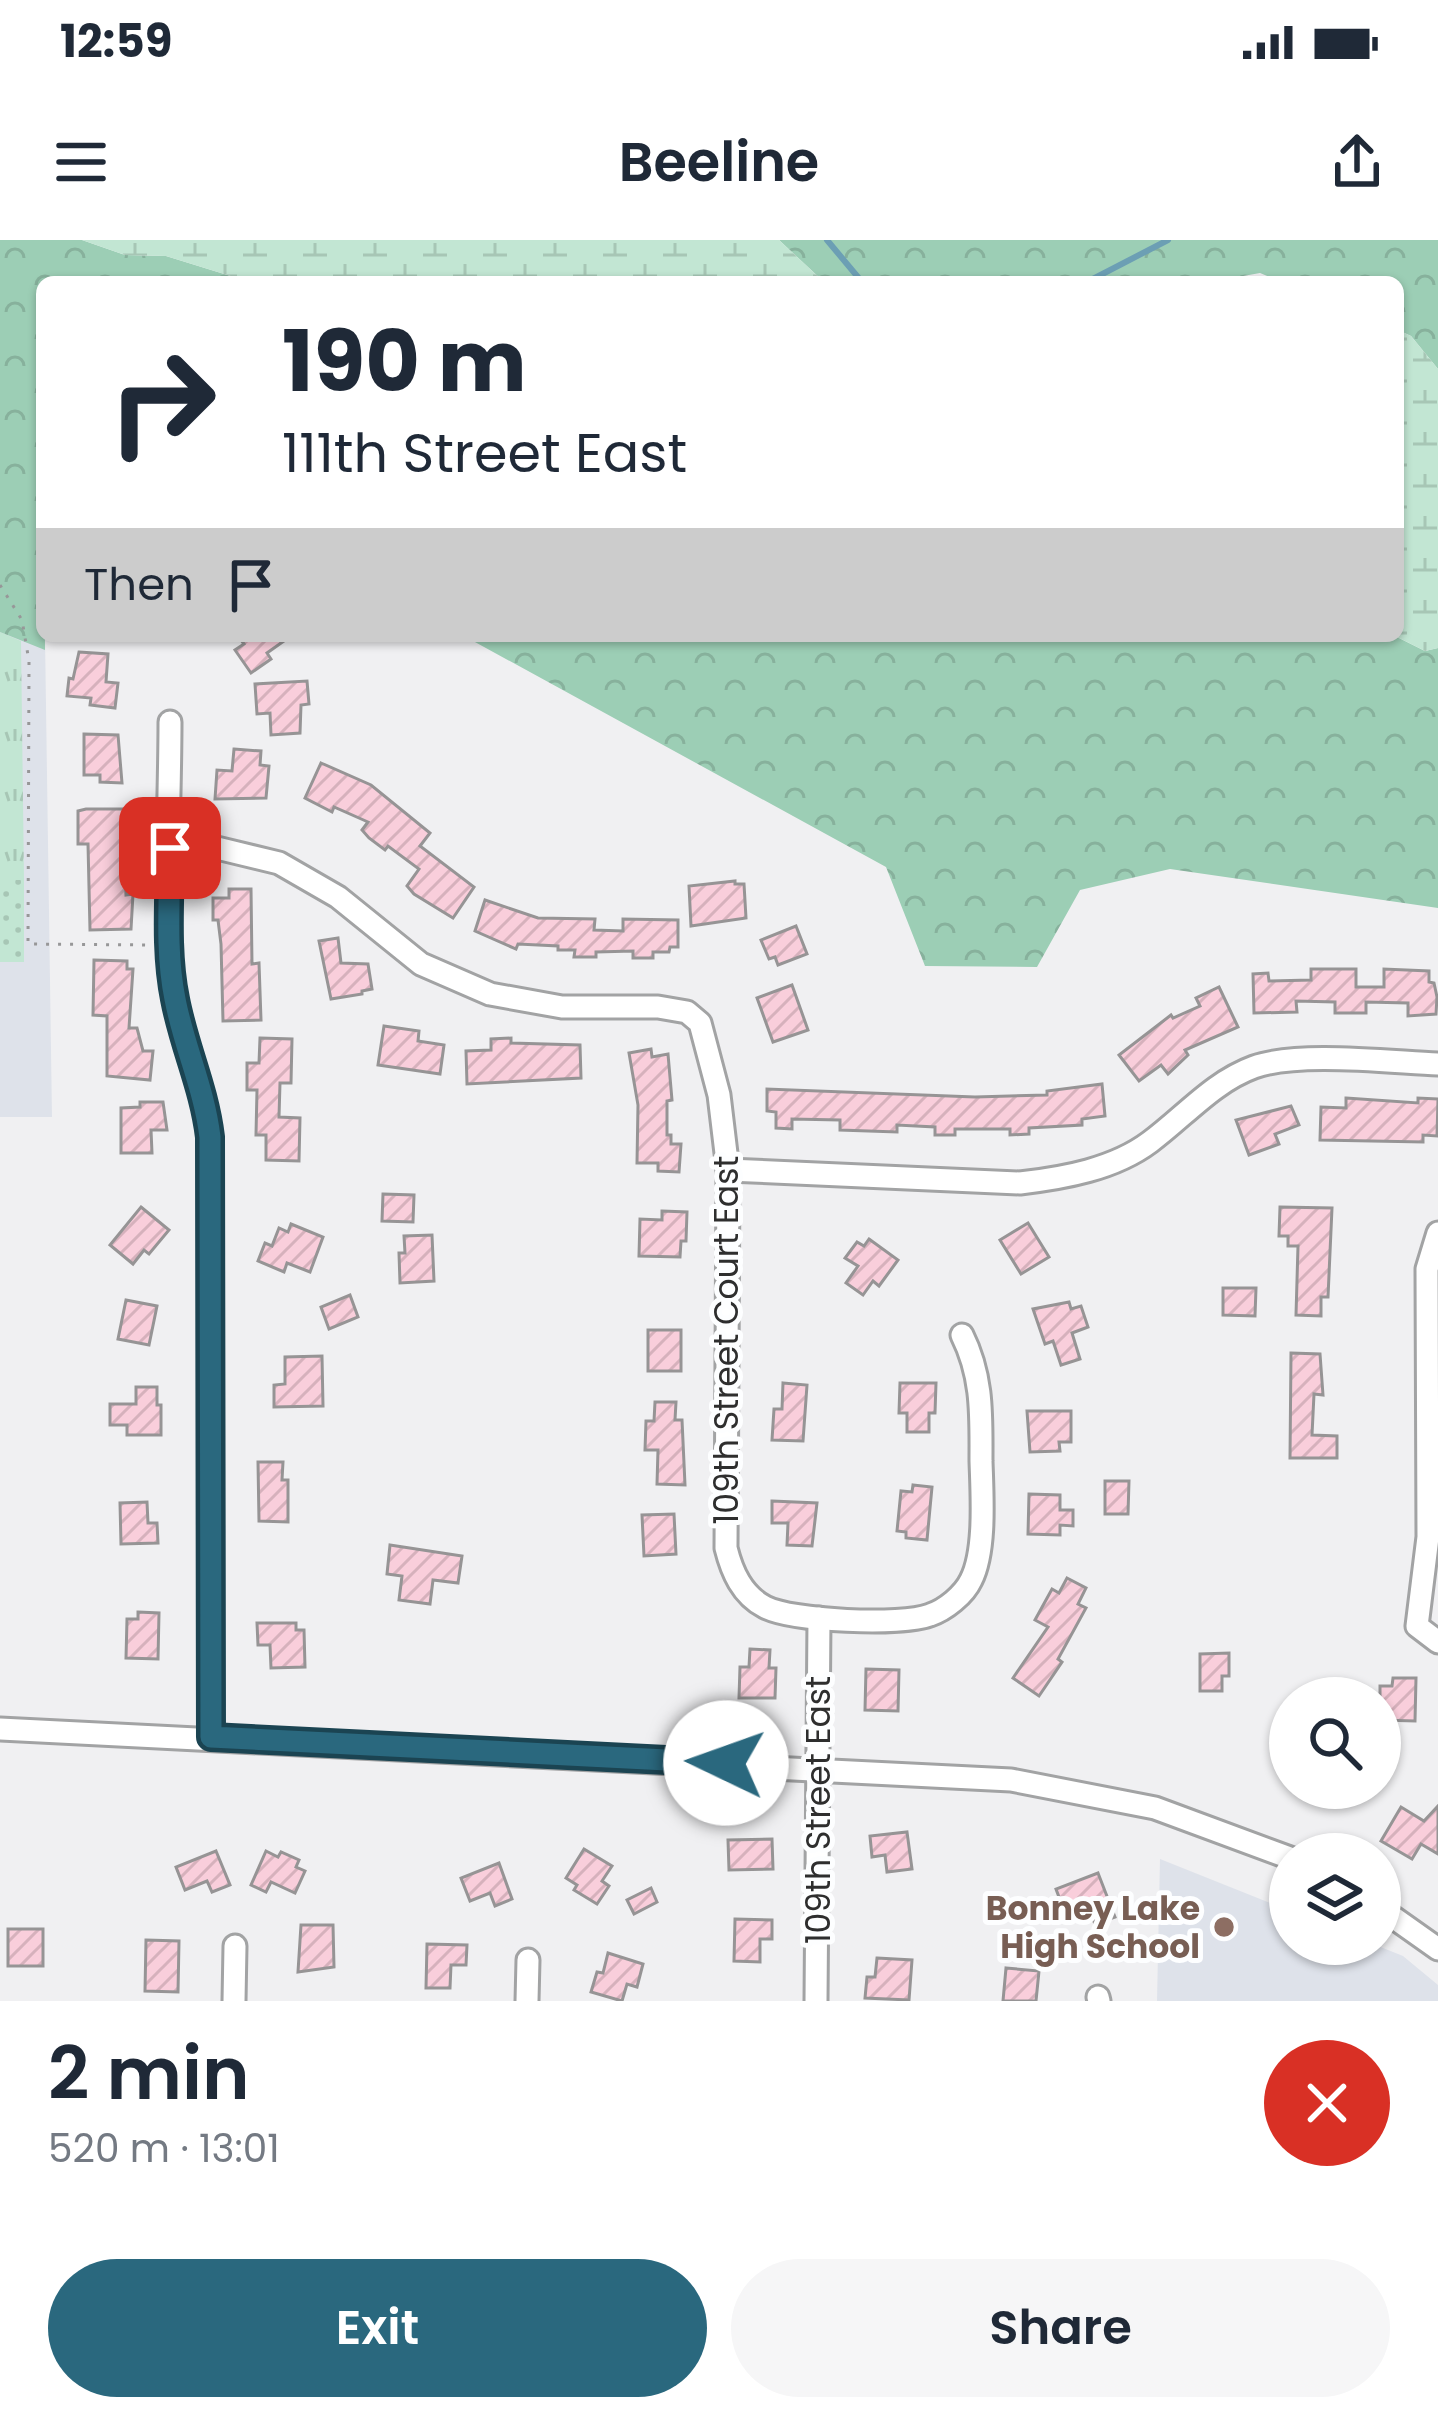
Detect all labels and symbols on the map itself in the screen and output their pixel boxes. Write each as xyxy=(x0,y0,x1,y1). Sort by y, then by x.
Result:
pin xyxy=(119,797,221,899)
street label: 109th Street Court East xyxy=(703,1156,750,1524)
street label: 109th Street East xyxy=(795,1676,842,1944)
position arrow xyxy=(663,1700,789,1826)
place label: Bonney Lake High School xyxy=(986,1885,1200,1970)
marker: Bonney Lake High School xyxy=(1211,1914,1237,1940)

